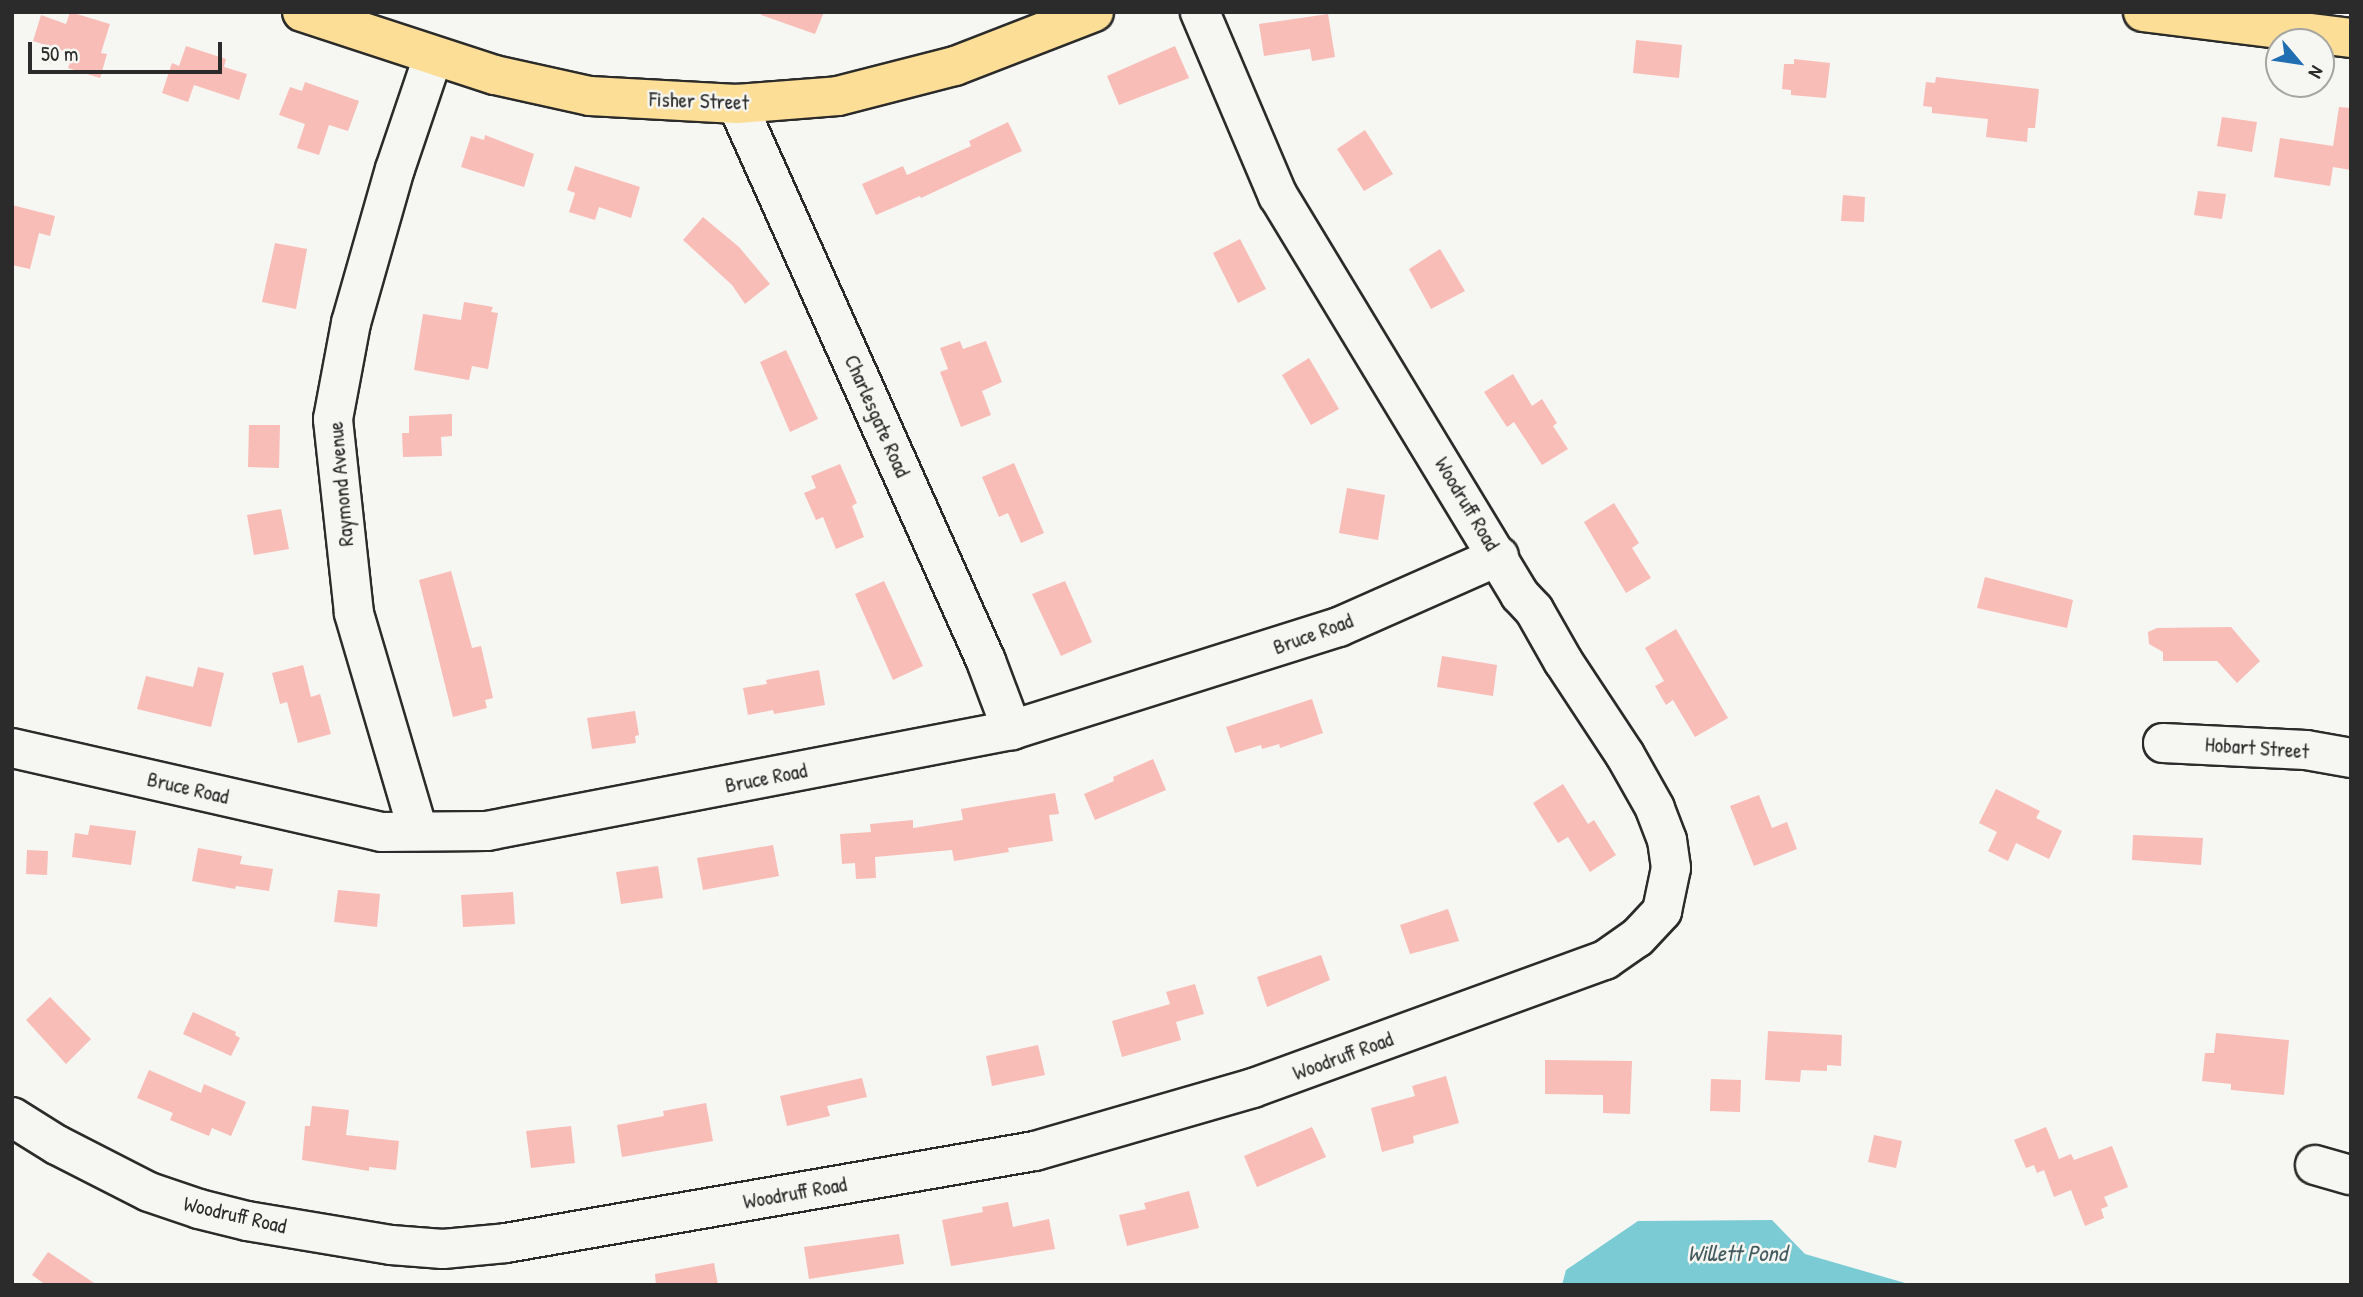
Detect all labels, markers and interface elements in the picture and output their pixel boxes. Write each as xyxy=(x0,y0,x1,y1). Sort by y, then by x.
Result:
scale bar xyxy=(32,28,226,72)
north arrow xyxy=(2265,28,2335,98)
text: 50 m xyxy=(41,39,78,68)
text: N xyxy=(2303,61,2330,83)
street label: Fisher Street xyxy=(649,87,749,115)
street label: Charlesgate Road xyxy=(839,351,915,481)
street label: Raymond Avenue xyxy=(323,421,359,547)
street label: Woodruff Road xyxy=(1429,453,1505,555)
street label: Bruce Road xyxy=(1270,608,1356,660)
street label: Hobart Street xyxy=(2204,732,2310,764)
street label: Bruce Road xyxy=(723,758,809,798)
street label: Bruce Road xyxy=(145,766,231,810)
street label: Woodruff Road xyxy=(1289,1026,1397,1086)
street label: Woodruff Road xyxy=(741,1171,849,1215)
street label: Woodruff Road xyxy=(181,1191,289,1239)
water label: Willett Pond xyxy=(1687,1239,1787,1267)

